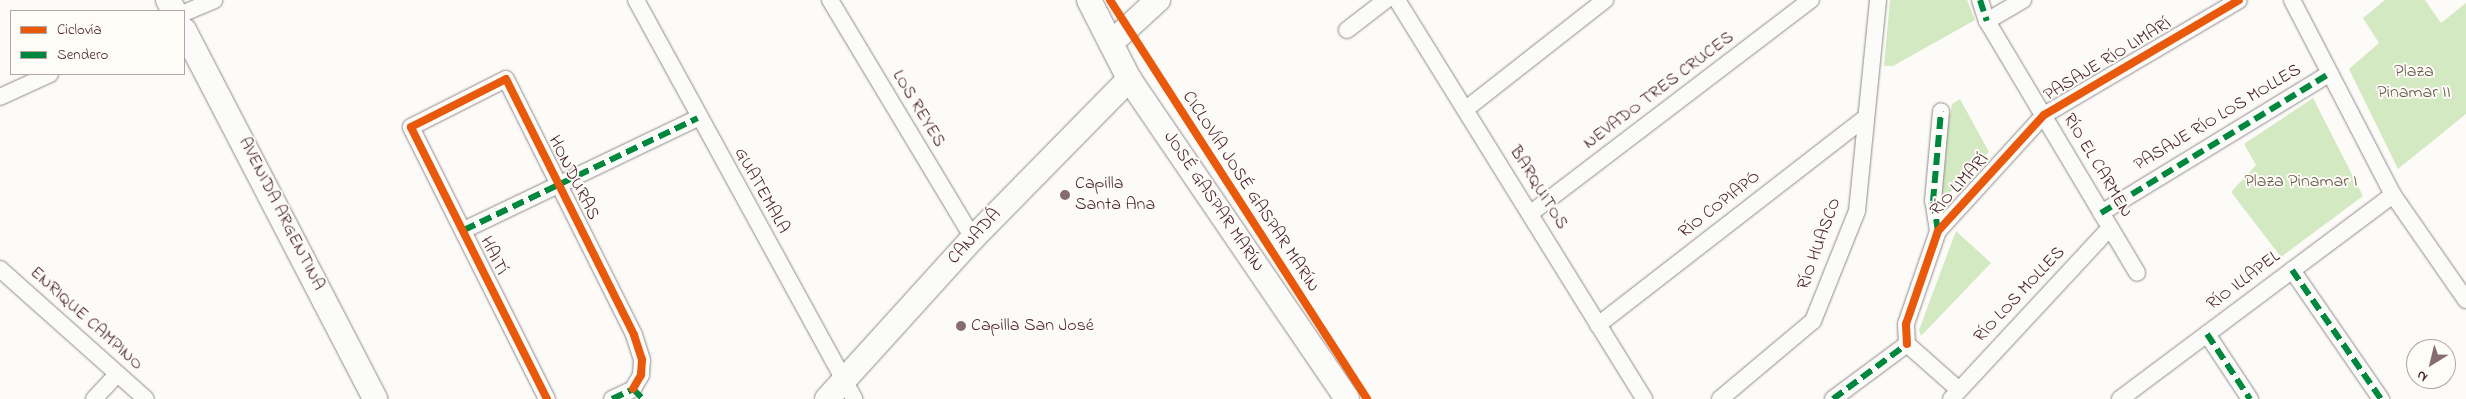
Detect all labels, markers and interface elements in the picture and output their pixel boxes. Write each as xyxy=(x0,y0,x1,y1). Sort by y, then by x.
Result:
legend xyxy=(10,10,185,75)
street label: PASAJE RÍO LIMARÍ xyxy=(2040,13,2176,107)
text: Ciclovía xyxy=(57,19,102,41)
street label: NEVADO TRES CRUCES xyxy=(1579,27,1739,155)
text: Sendero xyxy=(57,44,108,66)
street label: PASAJE RÍO LOS MOLLES xyxy=(2131,60,2305,176)
park label: Plaza Pinamar II xyxy=(2377,62,2451,104)
street label: LOS REYES xyxy=(887,67,949,151)
street label: CICLOVÍA JOSÉ GASPAR MARÍN xyxy=(1177,87,1323,297)
street label: RÍO EL CARMEN xyxy=(2057,110,2137,222)
street label: JOSÉ GASPAR MARÍN xyxy=(1158,128,1268,276)
street label: HONDURAS xyxy=(543,132,603,224)
street label: AVENIDA ARGENTINA xyxy=(233,134,329,294)
street label: BARQUITOS xyxy=(1504,142,1572,234)
street label: GUATEMALA xyxy=(729,144,793,238)
street label: RÍO LIMARÍ xyxy=(1926,149,1994,221)
street label: RÍO COPIAPÓ xyxy=(1675,166,1765,244)
park label: Plaza Pinamar I xyxy=(2244,171,2358,193)
place label: Capilla Santa Ana xyxy=(1075,174,1155,216)
marker: Capilla Santa Ana xyxy=(1059,189,1071,201)
street label: RÍO HUASCO xyxy=(1793,195,1847,293)
street label: CANADÁ xyxy=(944,205,1006,269)
street label: HAITÍ xyxy=(474,233,512,279)
street label: RÍO LOS MOLLES xyxy=(1970,242,2070,348)
street label: RÍO ILLAPEL xyxy=(2203,246,2285,316)
street label: ENRIQUE CAMPINO xyxy=(25,262,147,376)
place label: Capilla San José xyxy=(971,315,1094,337)
marker: Capilla San José xyxy=(955,320,967,332)
north arrow xyxy=(2406,339,2456,389)
text: N xyxy=(2412,364,2432,387)

